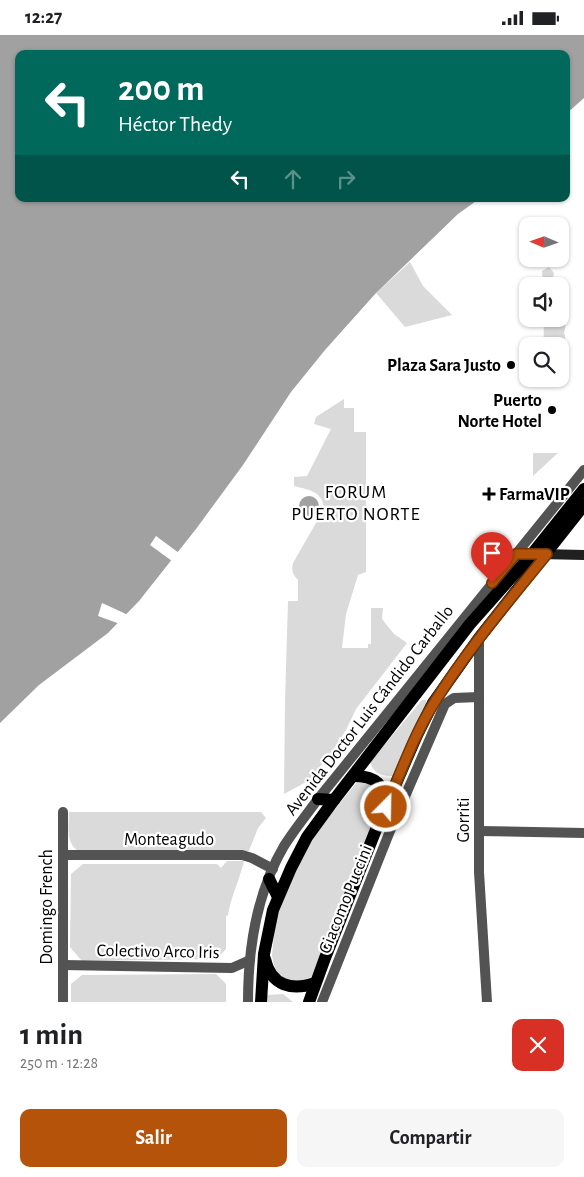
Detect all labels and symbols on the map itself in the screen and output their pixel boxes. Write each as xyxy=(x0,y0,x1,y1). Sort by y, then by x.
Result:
north arrow xyxy=(519,217,569,267)
place label: Plaza Sara Justo xyxy=(387,357,501,375)
marker: Plaza Sara Justo xyxy=(505,359,517,371)
place label: Puerto Norte Hotel xyxy=(457,392,542,431)
marker: Puerto Norte Hotel xyxy=(546,404,558,416)
district label: FORUM PUERTO NORTE xyxy=(291,483,421,524)
place label: FarmaVIP xyxy=(499,486,570,504)
marker: FarmaVIP xyxy=(483,488,495,500)
pin xyxy=(471,532,513,583)
street label: Avenida Doctor Luis Cándido Carballo xyxy=(282,602,457,819)
position arrow xyxy=(359,780,411,832)
street label: Gorriti xyxy=(455,797,473,843)
street label: Monteagudo xyxy=(124,831,214,849)
street label: Giacomo Puccini xyxy=(316,843,376,956)
street label: Domingo French xyxy=(38,849,56,965)
street label: Colectivo Arco Iris xyxy=(96,942,220,962)

